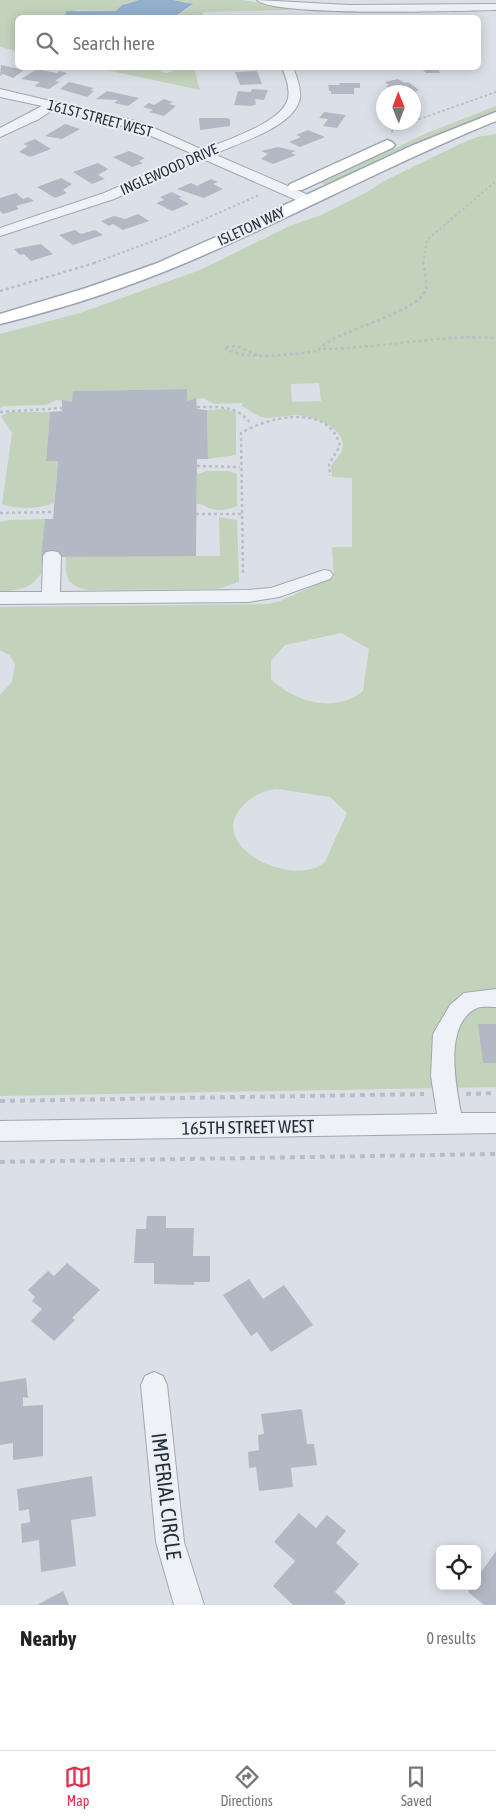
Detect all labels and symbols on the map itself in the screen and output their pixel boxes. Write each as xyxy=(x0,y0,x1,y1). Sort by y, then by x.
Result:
north arrow xyxy=(376,85,421,130)
street label: 161ST STREET WEST xyxy=(46,96,155,140)
street label: INGLEWOOD DRIVE xyxy=(118,140,221,198)
street label: ISLETON WAY xyxy=(215,203,288,249)
street label: 165TH STREET WEST xyxy=(182,1115,315,1139)
street label: IMPERIAL CIRCLE xyxy=(147,1431,187,1561)

